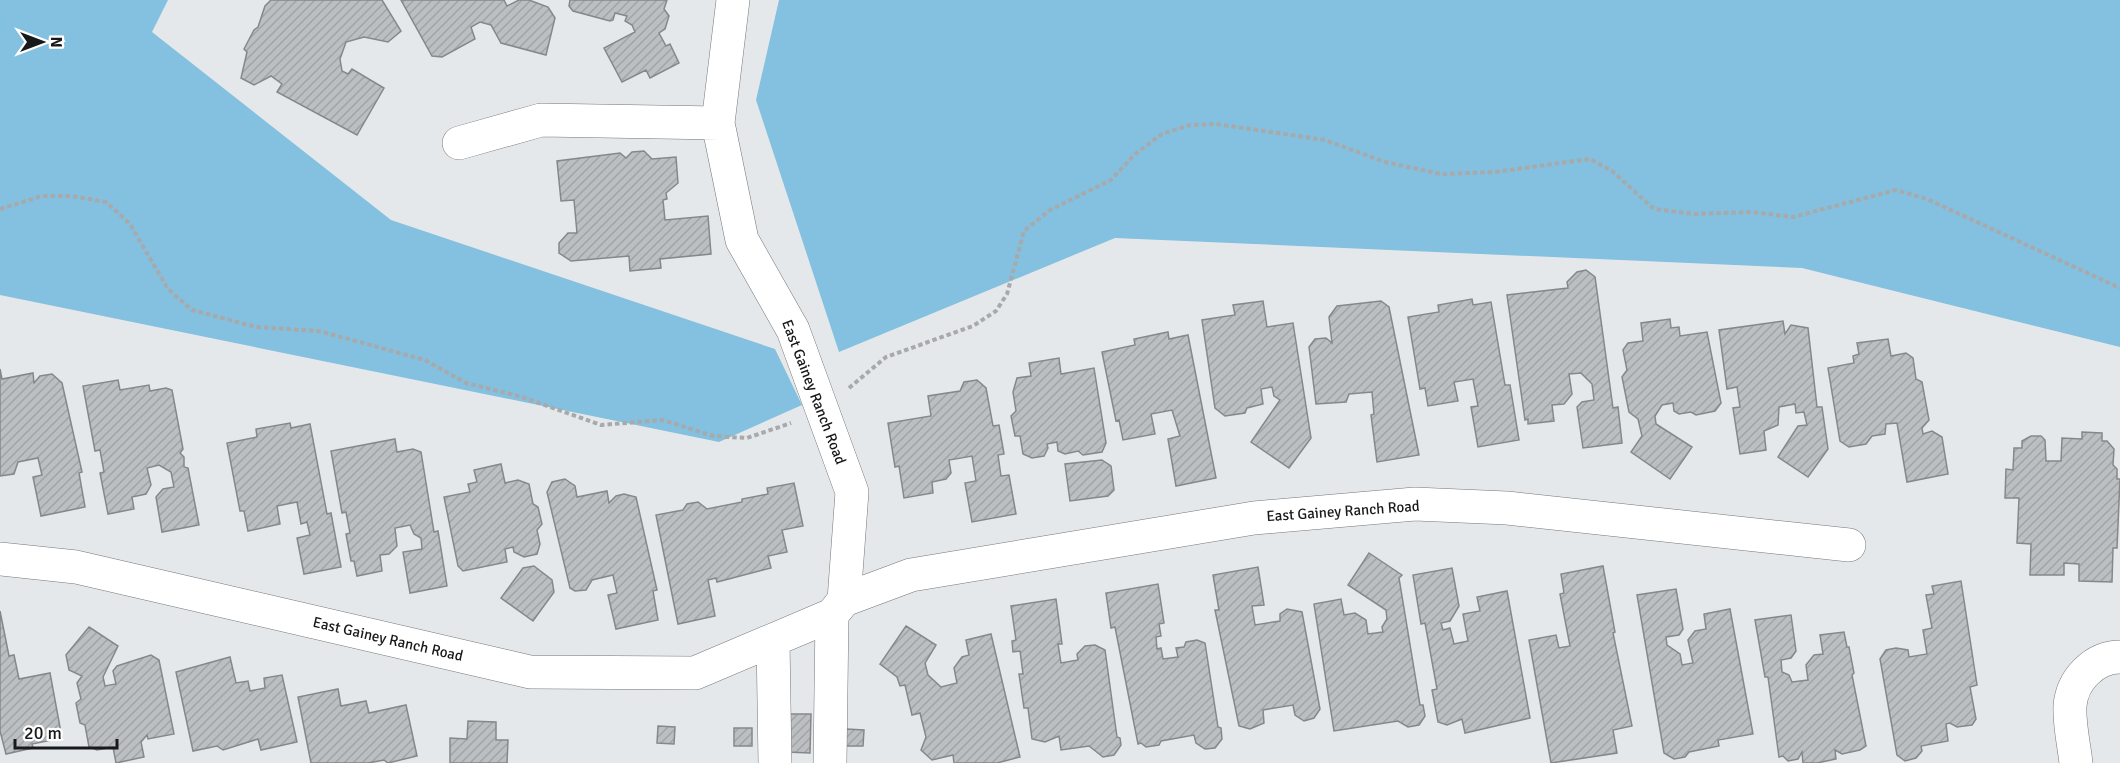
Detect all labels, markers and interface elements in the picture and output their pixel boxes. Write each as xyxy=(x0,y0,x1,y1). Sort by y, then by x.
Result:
north arrow xyxy=(12,12,72,72)
text: N xyxy=(46,36,66,48)
street label: East Gainey Ranch Road xyxy=(778,317,850,467)
street label: East Gainey Ranch Road xyxy=(1266,497,1420,525)
street label: East Gainey Ranch Road xyxy=(311,613,465,665)
scale bar xyxy=(15,712,117,750)
text: 20 m xyxy=(24,722,62,744)

